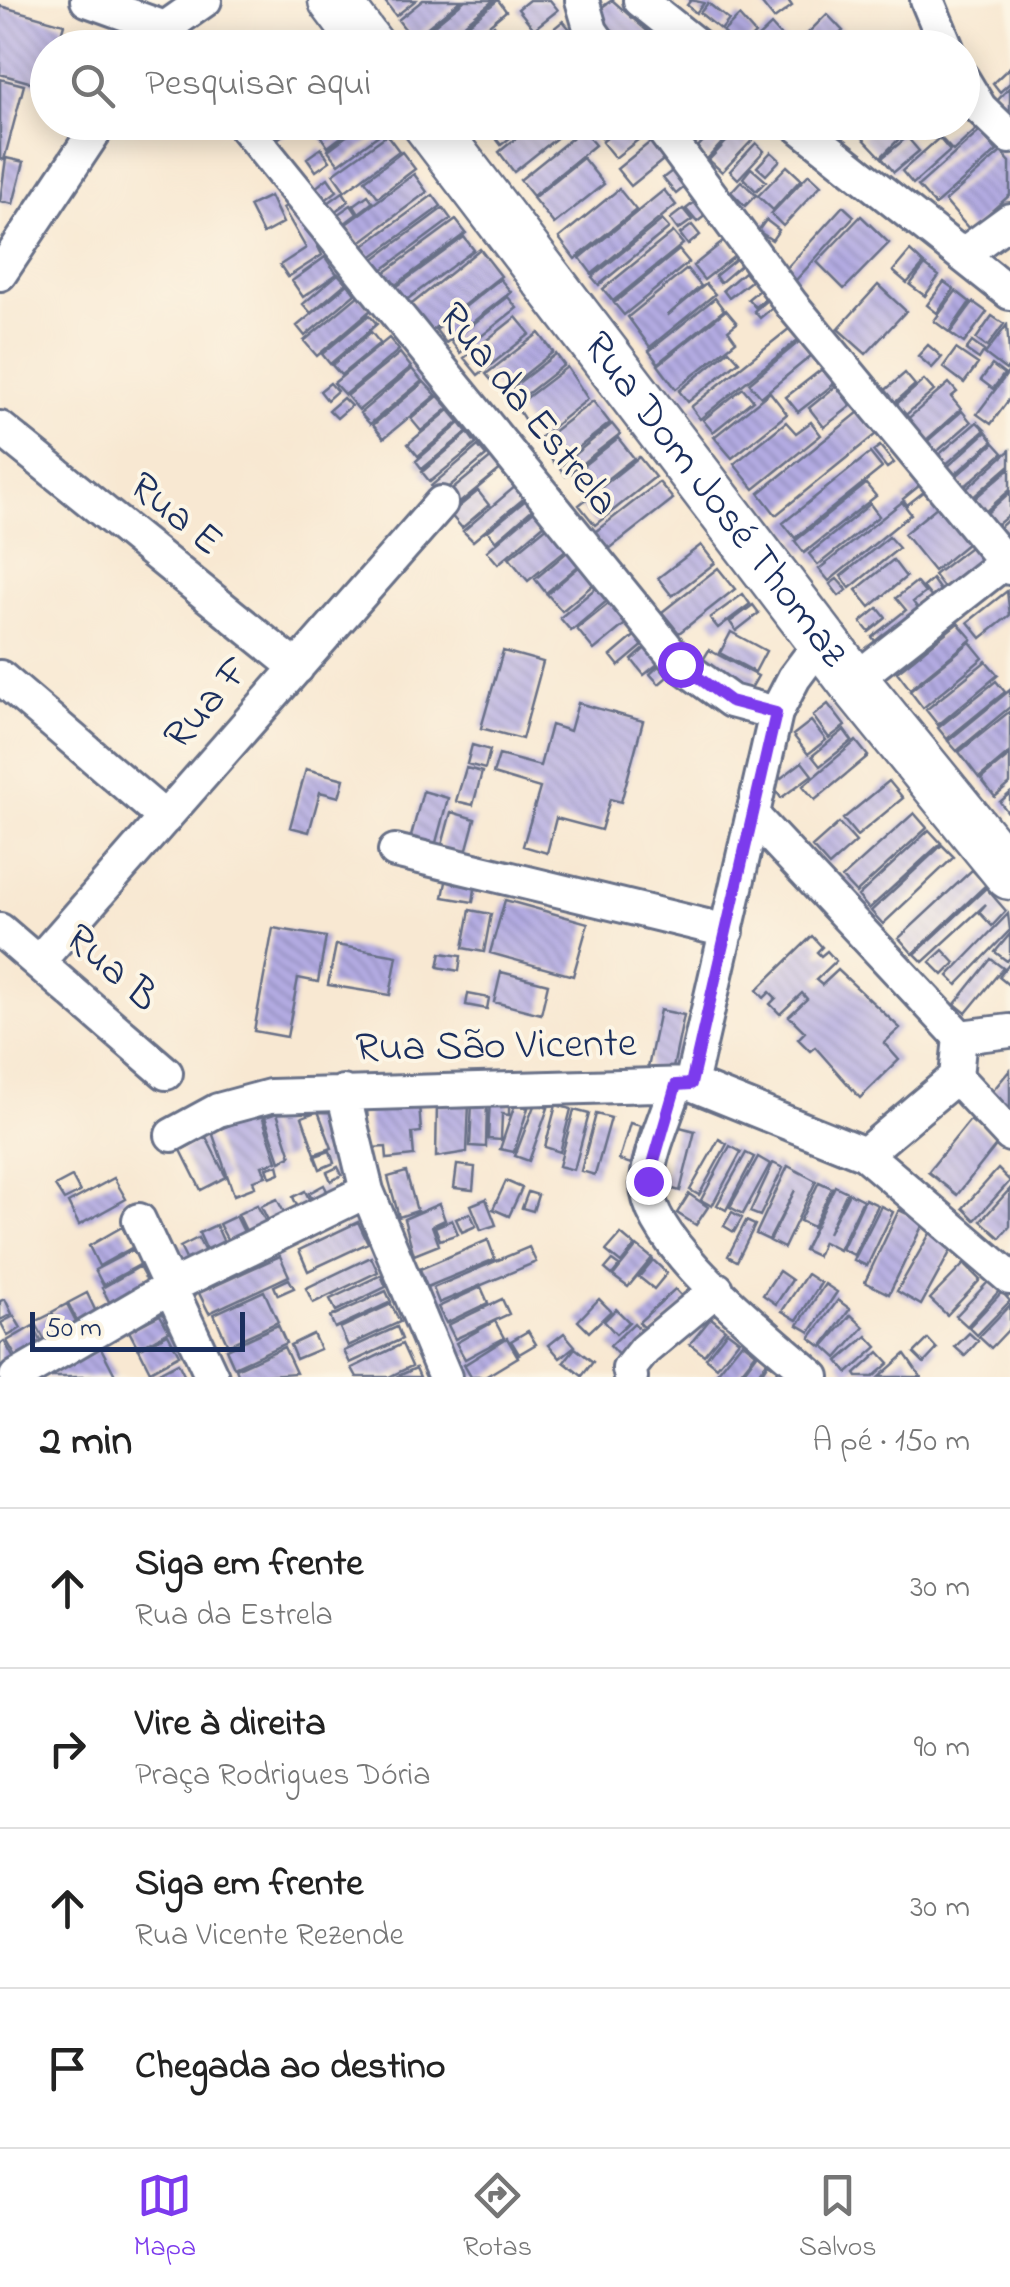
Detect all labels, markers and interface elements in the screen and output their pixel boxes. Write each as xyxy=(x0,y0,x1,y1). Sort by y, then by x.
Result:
search box xyxy=(30,30,980,140)
text: Pesquisar aqui xyxy=(145,57,371,113)
icon: search xyxy=(65,58,120,113)
street label: Rua da Estrela xyxy=(422,290,632,530)
street label: Rua Dom José Thomaz xyxy=(567,319,863,681)
street label: Rua E xyxy=(115,458,235,572)
route start xyxy=(658,642,704,688)
street label: Rua F xyxy=(150,643,266,765)
street label: Rua B xyxy=(50,910,172,1028)
street label: Rua São Vicente xyxy=(355,1014,637,1080)
route end xyxy=(626,1159,672,1205)
scale bar xyxy=(30,1307,245,1352)
text: 50 m xyxy=(45,1309,102,1350)
text: 2 min xyxy=(40,1412,132,1473)
text: A pé · 150 m xyxy=(813,1419,970,1466)
text: Siga em frente xyxy=(135,1537,363,1593)
icon: ahead xyxy=(40,1561,95,1616)
text: 30 m xyxy=(910,1565,970,1612)
text: Rua da Estrela xyxy=(135,1593,333,1640)
text: Vire à direita xyxy=(135,1697,326,1753)
icon: right xyxy=(40,1721,95,1776)
text: 90 m xyxy=(914,1725,970,1772)
text: Praça Rodrigues Dória xyxy=(135,1753,431,1800)
text: Siga em frente xyxy=(135,1857,363,1913)
icon: ahead xyxy=(40,1881,95,1936)
text: 30 m xyxy=(910,1885,970,1932)
text: Rua Vicente Rezende xyxy=(135,1913,404,1960)
text: Chegada ao destino xyxy=(135,2040,446,2096)
icon: arrive xyxy=(40,2041,95,2096)
tab: Mapa xyxy=(134,2168,196,2269)
tab: Rotas xyxy=(463,2168,532,2269)
tab: Salvos xyxy=(799,2168,876,2269)

